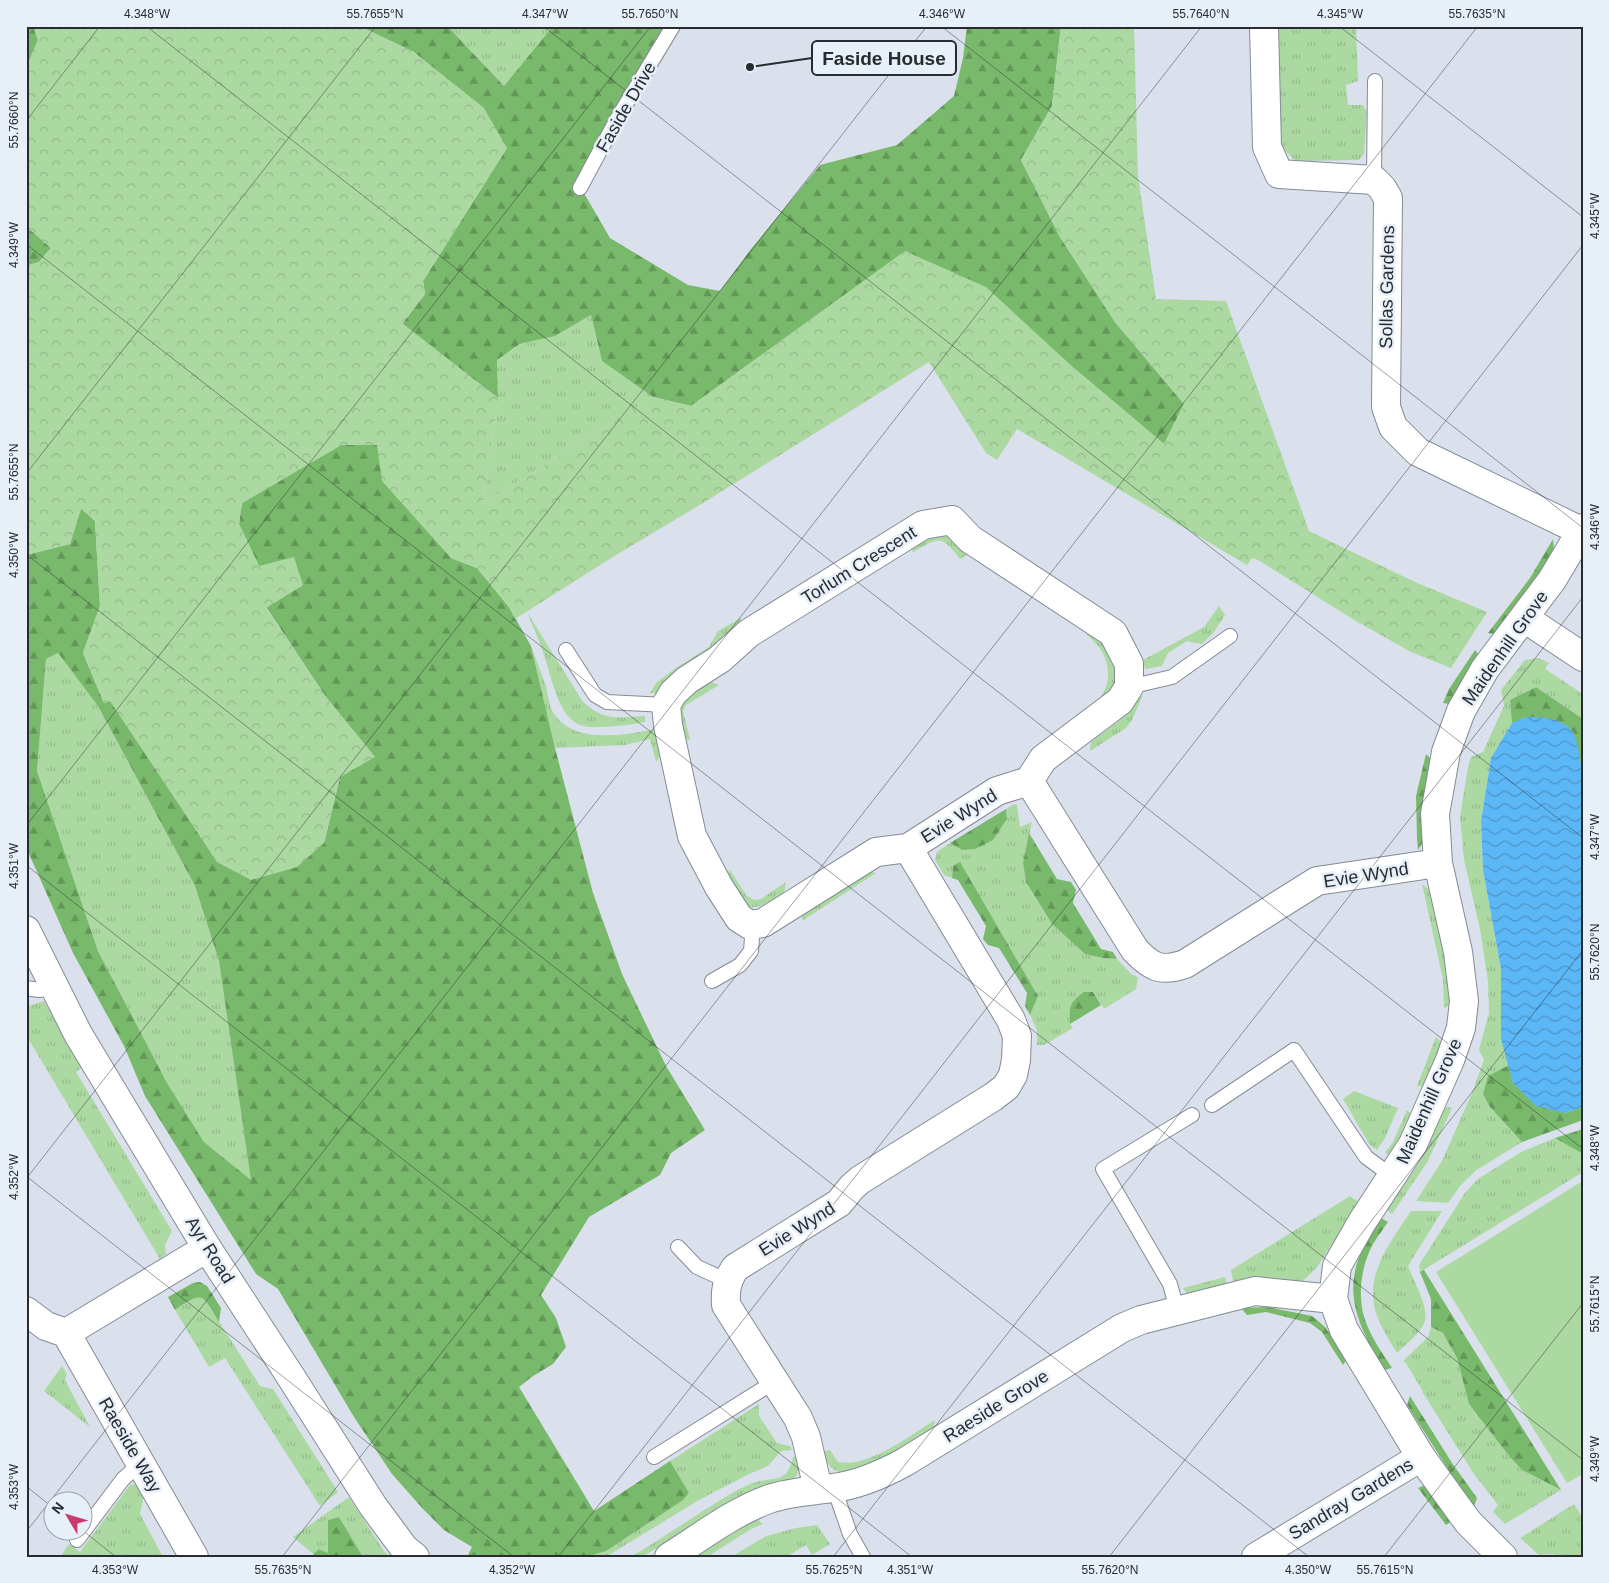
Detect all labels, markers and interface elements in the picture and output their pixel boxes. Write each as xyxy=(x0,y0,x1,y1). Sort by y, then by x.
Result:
text: 4.348°W xyxy=(124,7,171,21)
text: 55.7655°N xyxy=(347,7,403,21)
text: 4.347°W xyxy=(522,7,569,21)
text: 55.7650°N xyxy=(622,7,678,21)
text: 4.346°W xyxy=(919,7,966,21)
text: 55.7640°N xyxy=(1173,7,1229,21)
text: 4.345°W xyxy=(1317,7,1364,21)
text: 55.7635°N xyxy=(1449,7,1505,21)
callout: Faside House xyxy=(812,41,956,75)
text: Faside House xyxy=(822,48,946,69)
street label: Faside Drive xyxy=(592,58,660,156)
text: 55.7660°N xyxy=(7,92,21,148)
text: 4.345°W xyxy=(1588,192,1602,239)
text: 4.349°W xyxy=(7,221,21,268)
street label: Sollas Gardens xyxy=(1376,225,1398,349)
text: 55.7655°N xyxy=(7,444,21,500)
text: 4.346°W xyxy=(1588,503,1602,550)
street label: Torlum Crescent xyxy=(798,522,920,608)
text: 4.350°W xyxy=(7,531,21,578)
street label: Maidenhill Grove xyxy=(1458,587,1552,709)
street label: Evie Wynd xyxy=(917,785,1001,847)
text: 4.347°W xyxy=(1588,813,1602,860)
text: 4.351°W xyxy=(7,842,21,889)
street label: Evie Wynd xyxy=(1322,858,1410,892)
text: 55.7620°N xyxy=(1588,924,1602,980)
street label: Maidenhill Grove xyxy=(1392,1035,1466,1167)
text: 4.348°W xyxy=(1588,1124,1602,1171)
text: 4.352°W xyxy=(7,1153,21,1200)
street label: Evie Wynd xyxy=(755,1198,839,1260)
street label: Ayr Road xyxy=(182,1213,238,1287)
text: 55.7615°N xyxy=(1588,1276,1602,1332)
street label: Raeside Grove xyxy=(940,1366,1052,1446)
street label: Raeside Way xyxy=(95,1394,165,1496)
text: 4.349°W xyxy=(1588,1435,1602,1482)
street label: Sandray Gardens xyxy=(1285,1454,1417,1544)
text: 4.353°W xyxy=(7,1463,21,1510)
north arrow xyxy=(42,1490,92,1540)
text: N xyxy=(48,1499,67,1517)
text: 4.353°W xyxy=(92,1563,139,1577)
text: 55.7635°N xyxy=(255,1563,311,1577)
text: 4.352°W xyxy=(489,1563,536,1577)
text: 55.7625°N xyxy=(806,1563,862,1577)
text: 4.351°W xyxy=(887,1563,934,1577)
text: 55.7620°N xyxy=(1082,1563,1138,1577)
text: 4.350°W xyxy=(1285,1563,1332,1577)
text: 55.7615°N xyxy=(1357,1563,1413,1577)

